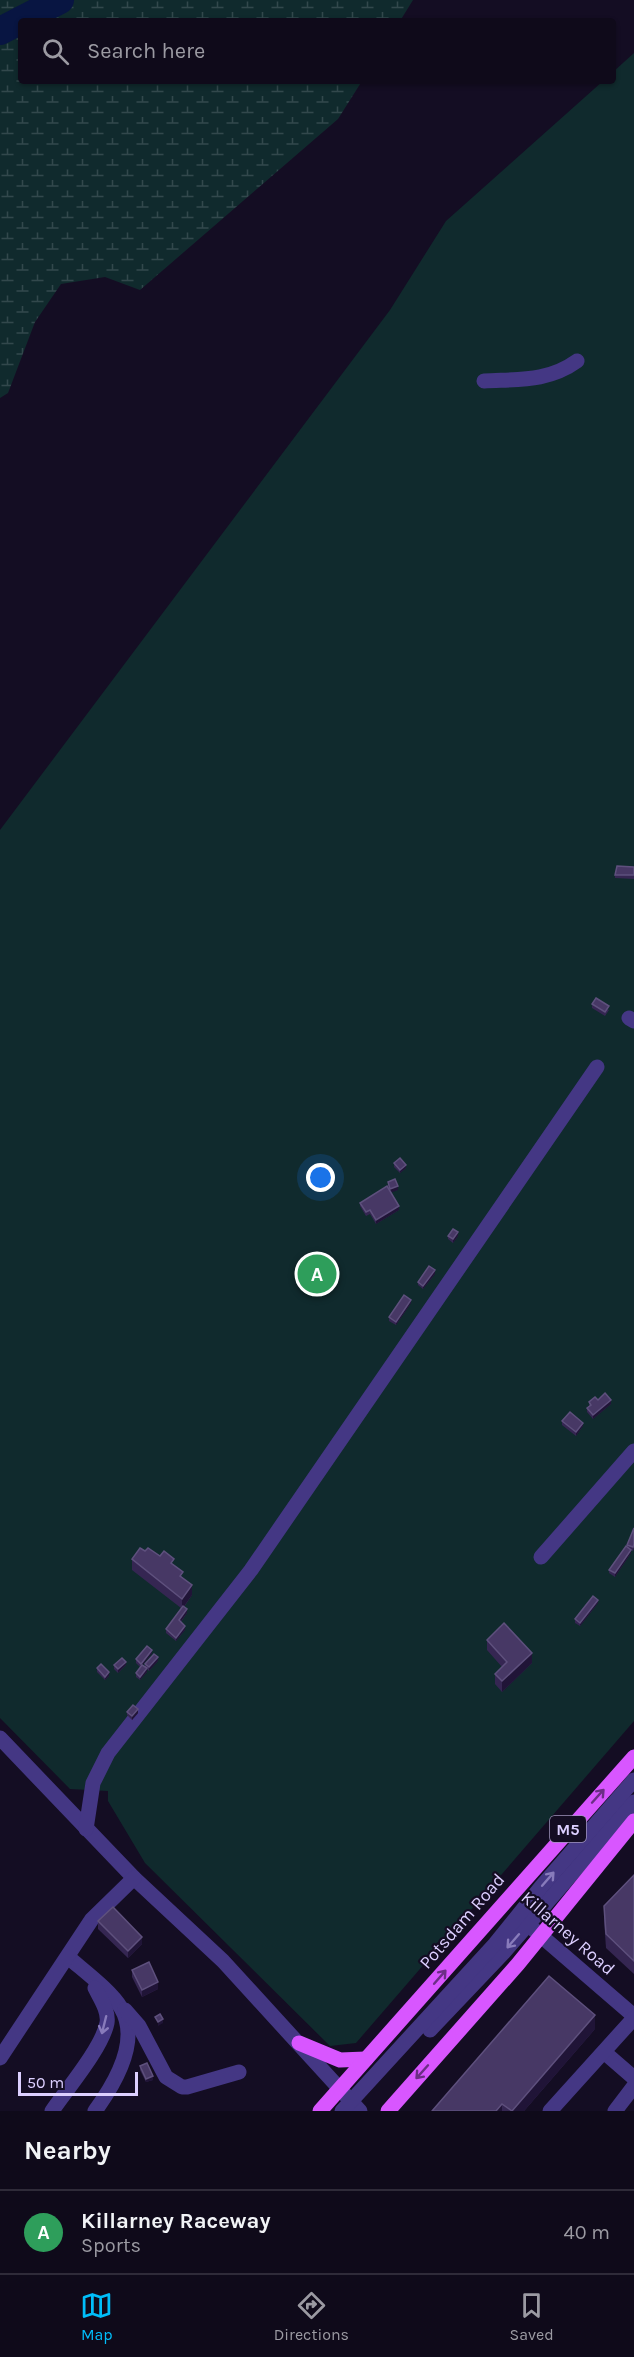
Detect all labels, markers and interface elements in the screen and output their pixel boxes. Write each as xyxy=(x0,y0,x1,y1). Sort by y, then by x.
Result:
search box xyxy=(18,18,616,84)
icon: search xyxy=(39,35,72,68)
text: Search here xyxy=(87,38,205,64)
your location xyxy=(306,1163,335,1192)
pin: A xyxy=(298,1252,336,1296)
one-way arrow xyxy=(591,1789,605,1804)
road number: M5 xyxy=(550,1816,586,1842)
street label: Potsdam Road xyxy=(415,1869,509,1973)
one-way arrow xyxy=(541,1872,555,1887)
street label: Killarney Road xyxy=(517,1886,619,1980)
one-way arrow xyxy=(507,1933,521,1949)
one-way arrow xyxy=(433,1969,447,1984)
one-way arrow xyxy=(97,2015,109,2034)
one-way arrow xyxy=(415,2064,429,2079)
scale bar xyxy=(18,2069,138,2096)
text: 50 m xyxy=(27,2073,64,2092)
text: Nearby xyxy=(24,2135,111,2166)
text: Killarney Raceway xyxy=(81,2208,270,2234)
text: A xyxy=(37,2221,50,2244)
text: 40 m xyxy=(564,2221,610,2244)
text: Sports xyxy=(81,2234,141,2257)
tab: Map xyxy=(80,2289,113,2344)
tab: Directions xyxy=(274,2289,349,2344)
tab: Saved xyxy=(510,2289,554,2344)

